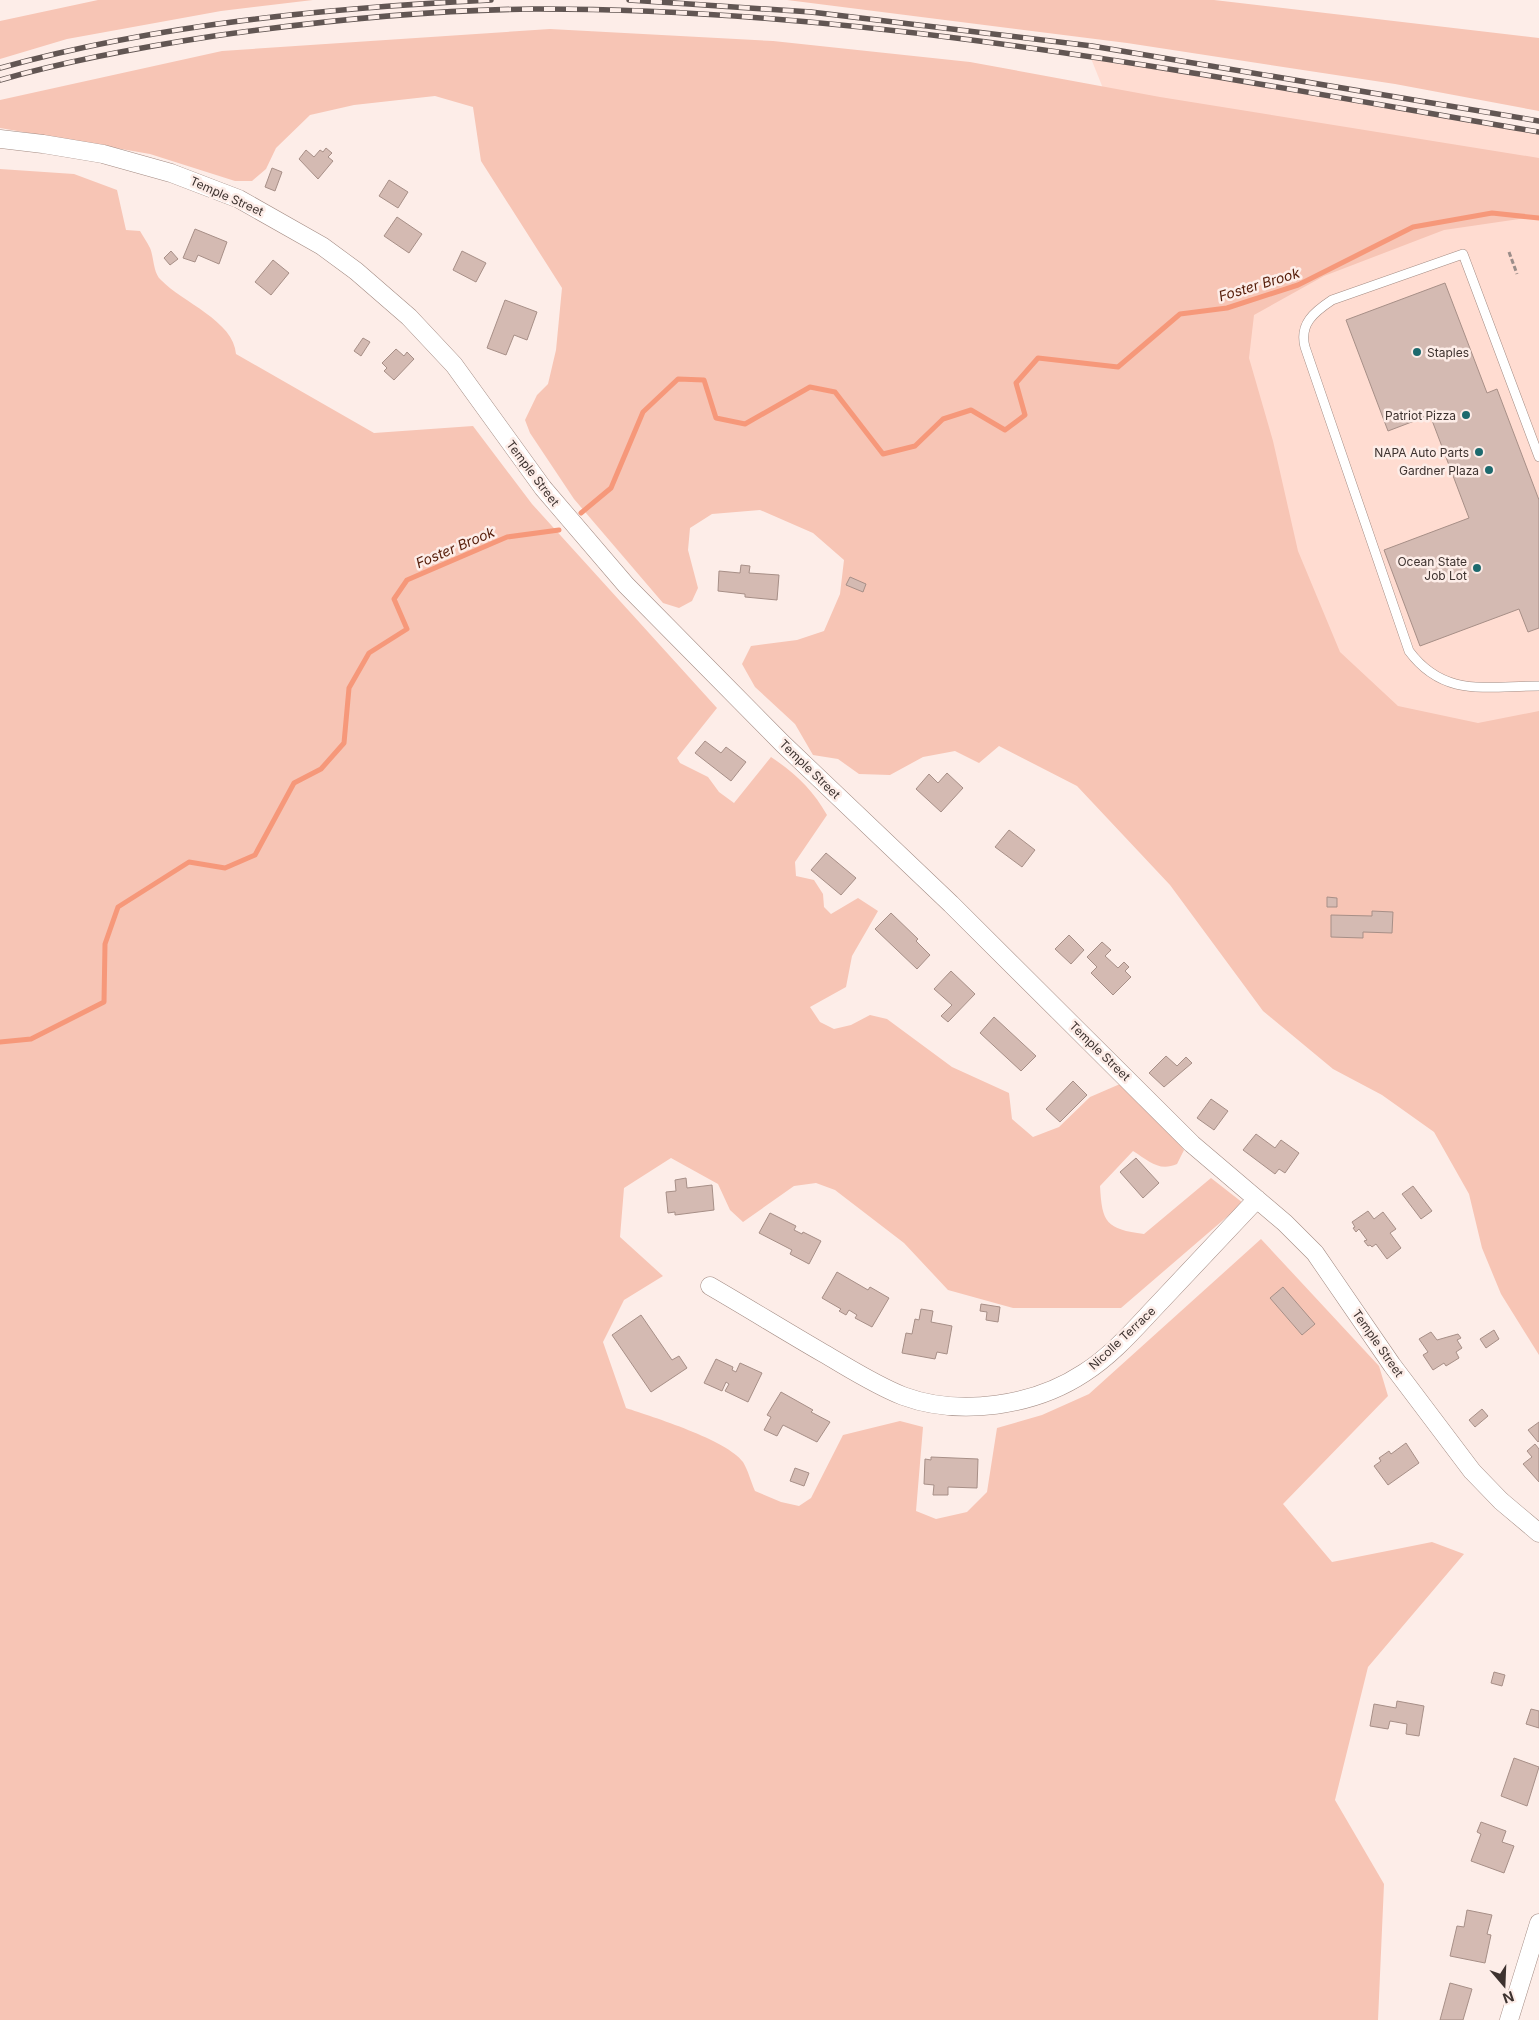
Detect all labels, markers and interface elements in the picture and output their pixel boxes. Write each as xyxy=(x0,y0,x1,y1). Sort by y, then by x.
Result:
street label: Temple Street xyxy=(188,173,266,219)
water label: Foster Brook xyxy=(1216,264,1302,304)
place label: Staples xyxy=(1427,345,1469,360)
marker: Staples xyxy=(1411,346,1423,358)
place label: Patriot Pizza xyxy=(1385,408,1456,423)
marker: Patriot Pizza xyxy=(1460,409,1472,421)
street label: Temple Street xyxy=(503,437,563,509)
place label: NAPA Auto Parts xyxy=(1374,445,1469,460)
marker: NAPA Auto Parts xyxy=(1473,446,1485,458)
place label: Gardner Plaza xyxy=(1399,463,1479,478)
marker: Gardner Plaza xyxy=(1483,464,1495,476)
water label: Foster Brook xyxy=(413,523,497,571)
place label: Ocean State Job Lot xyxy=(1397,554,1467,583)
marker: Ocean State Job Lot xyxy=(1471,562,1483,574)
street label: Temple Street xyxy=(776,736,844,802)
street label: Temple Street xyxy=(1066,1018,1134,1084)
street label: Nicolle Terrace xyxy=(1086,1303,1158,1373)
street label: Temple Street xyxy=(1349,1306,1407,1380)
north arrow xyxy=(1479,1960,1529,2010)
text: N xyxy=(1501,1988,1516,2008)

